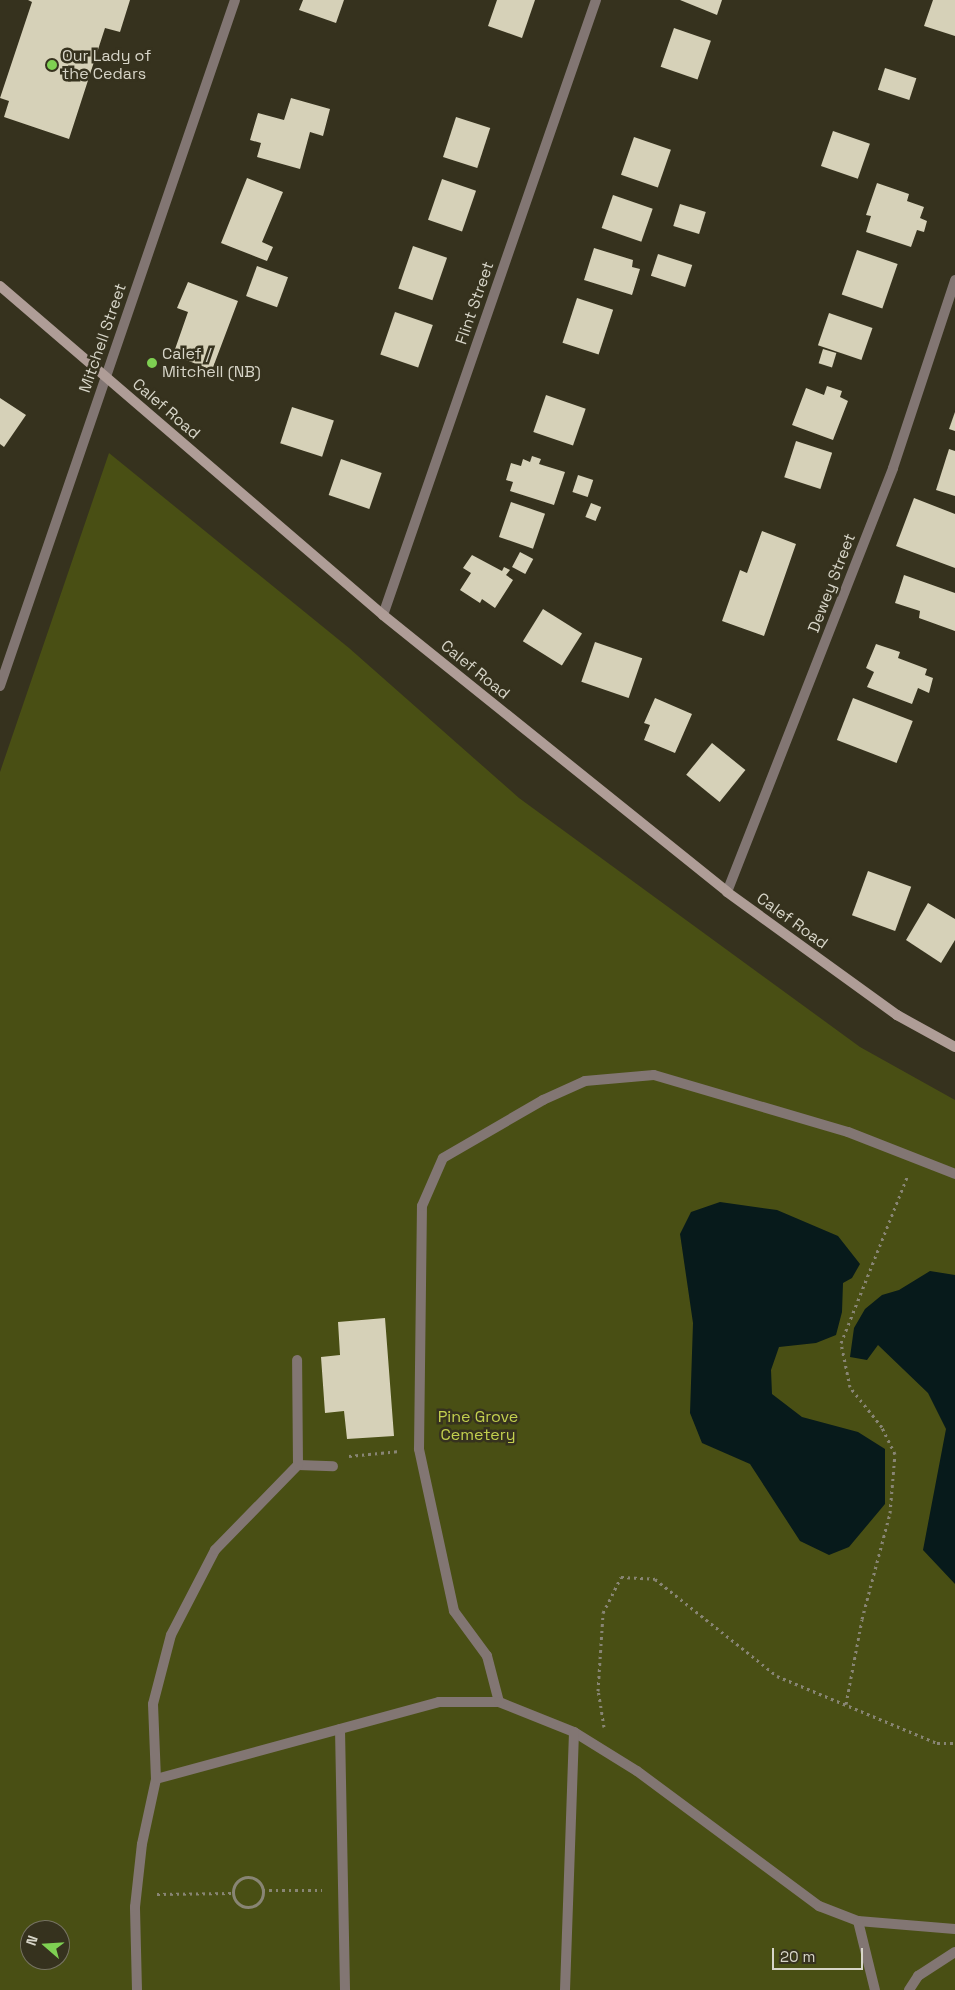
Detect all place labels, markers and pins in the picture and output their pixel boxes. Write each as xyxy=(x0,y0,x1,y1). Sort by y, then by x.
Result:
place label: Our Lady of the Cedars xyxy=(62,46,151,84)
marker: Our Lady of the Cedars xyxy=(46,59,58,71)
place label: Calef / Mitchell (NB) xyxy=(162,344,261,382)
marker: Calef / Mitchell (NB) xyxy=(146,357,158,369)

